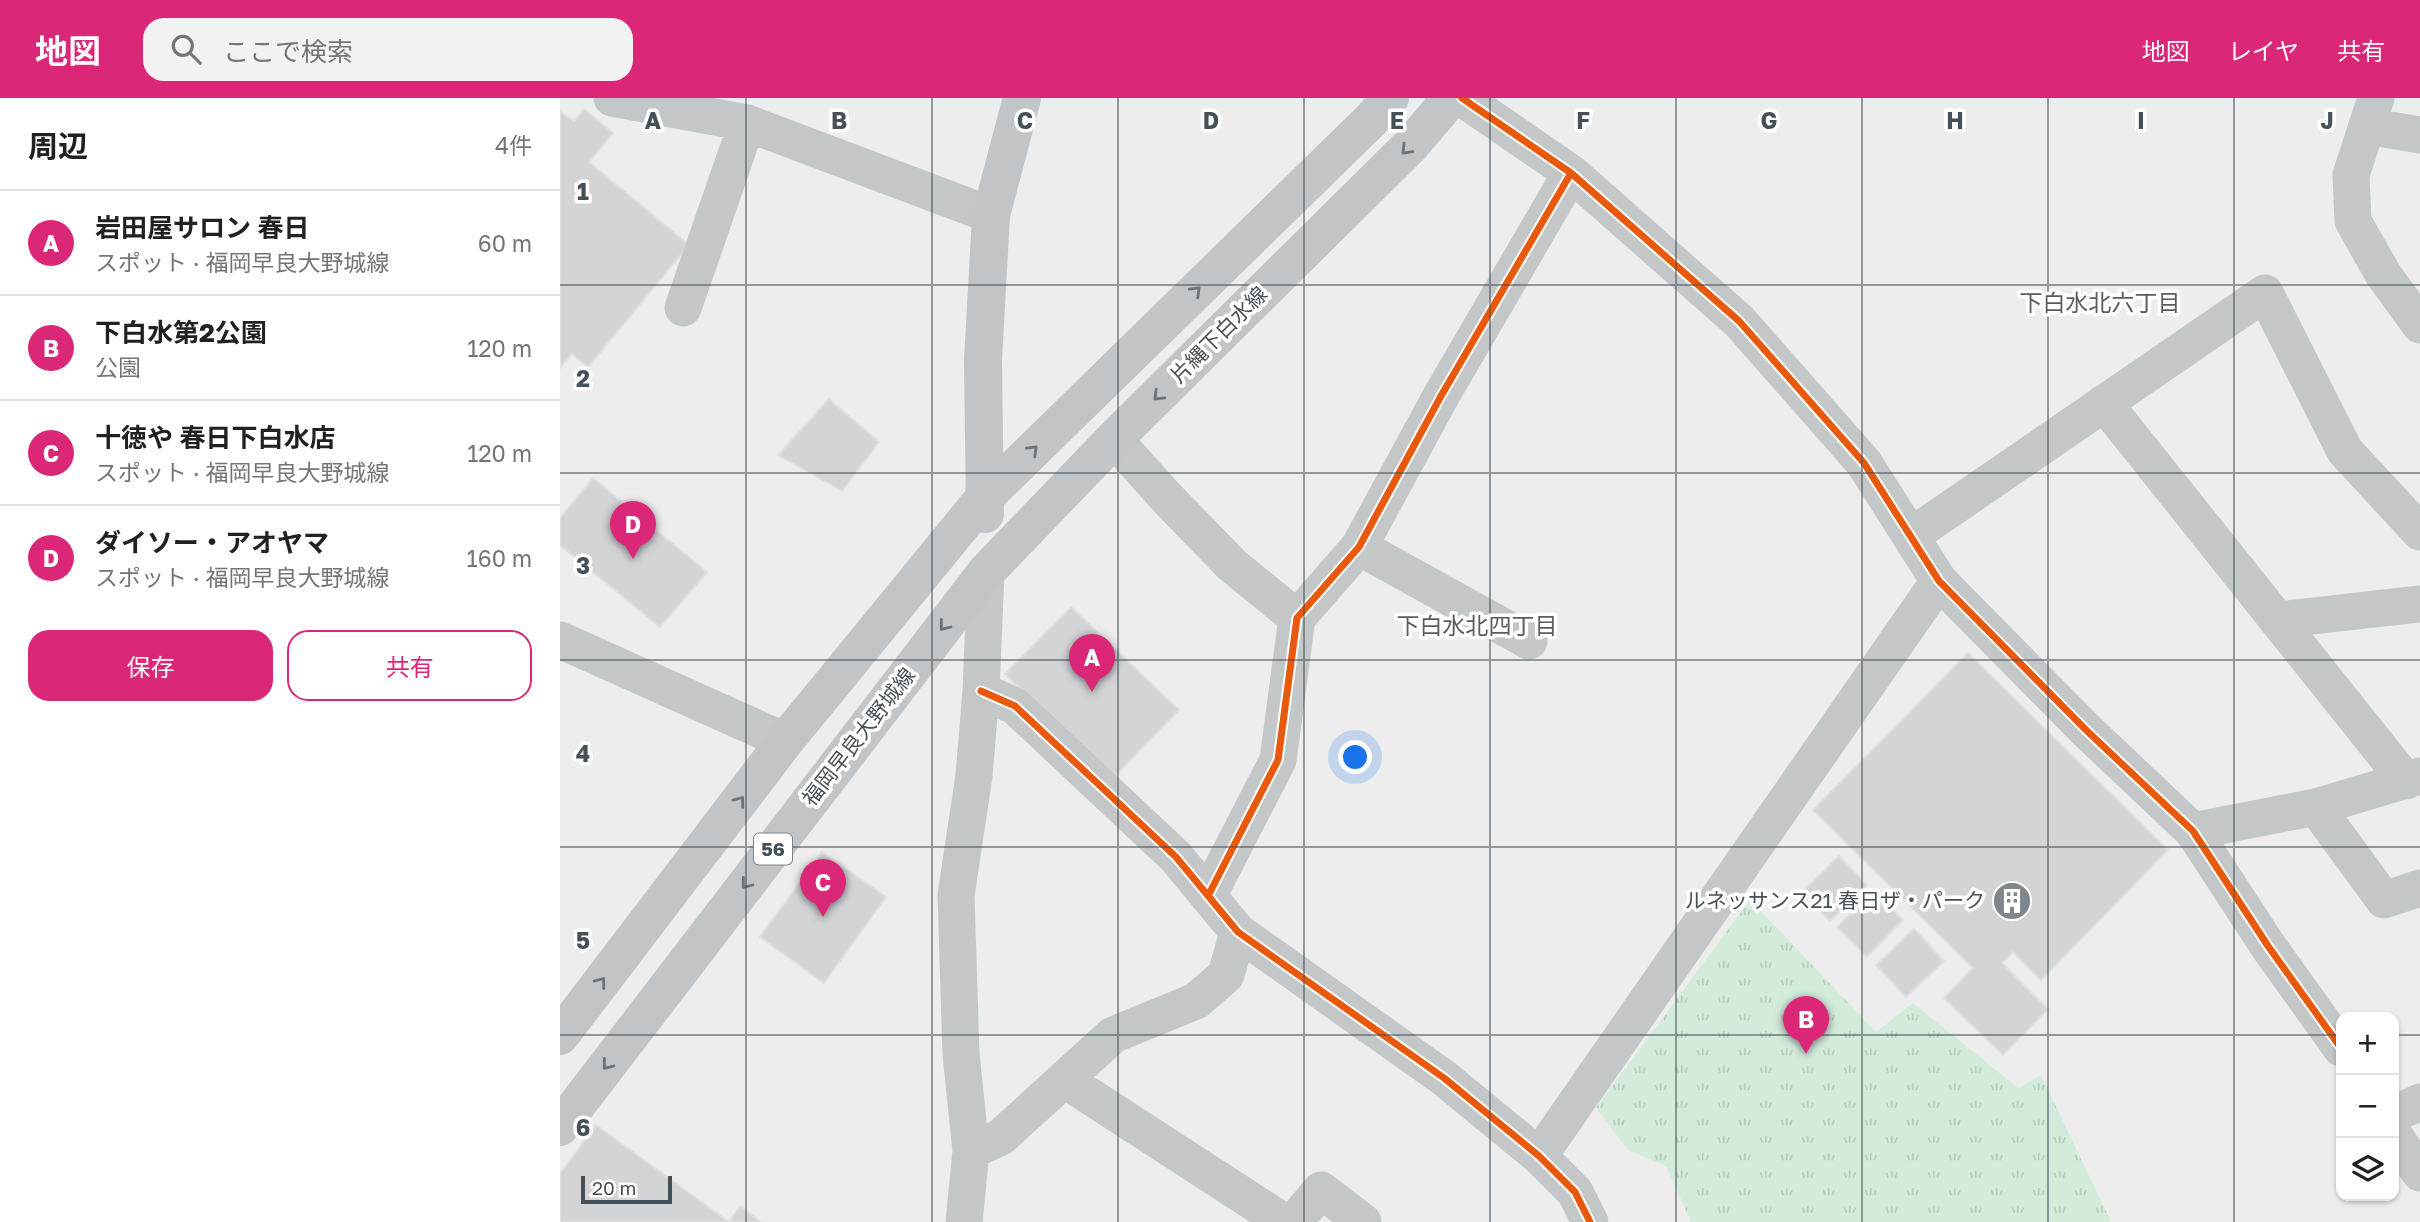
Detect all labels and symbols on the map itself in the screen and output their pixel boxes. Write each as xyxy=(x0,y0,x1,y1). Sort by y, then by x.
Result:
text: A xyxy=(645,106,662,134)
text: B xyxy=(831,106,847,134)
text: C xyxy=(1017,106,1033,134)
text: D xyxy=(1203,106,1219,134)
text: E xyxy=(1390,106,1404,134)
text: F xyxy=(1576,106,1590,134)
text: G xyxy=(1761,106,1777,134)
text: H xyxy=(1946,106,1964,134)
text: I xyxy=(2137,106,2145,134)
text: J xyxy=(2320,106,2334,134)
one-way arrow xyxy=(1402,141,1415,154)
text: 1 xyxy=(577,177,589,205)
street label: 片縄下白水線 xyxy=(1165,281,1272,388)
one-way arrow xyxy=(1187,286,1200,299)
district label: 下白水北六丁目 xyxy=(2020,288,2181,316)
text: 2 xyxy=(576,364,590,392)
one-way arrow xyxy=(1153,388,1166,401)
one-way arrow xyxy=(1025,446,1037,458)
pin: D xyxy=(610,501,656,559)
text: 3 xyxy=(576,551,590,579)
district label: 下白水北四丁目 xyxy=(1397,611,1558,639)
one-way arrow xyxy=(940,618,953,631)
pin: A xyxy=(1069,634,1115,692)
street label: 福岡早良大野城線 xyxy=(796,662,920,811)
text: 4 xyxy=(576,739,590,767)
your location xyxy=(1338,740,1372,774)
one-way arrow xyxy=(731,796,744,809)
road number: 56 xyxy=(754,834,792,864)
pin: C xyxy=(800,859,846,917)
one-way arrow xyxy=(741,877,754,889)
building icon: ルネッサンス21 春日ザ・パーク xyxy=(1991,880,2033,922)
place label: ルネッサンス21 春日ザ・パーク xyxy=(1685,887,1985,913)
text: 5 xyxy=(576,926,590,954)
one-way arrow xyxy=(593,977,606,989)
pin: B xyxy=(1783,996,1829,1054)
one-way arrow xyxy=(603,1057,616,1070)
text: 6 xyxy=(576,1113,590,1141)
scale bar xyxy=(581,1173,672,1205)

